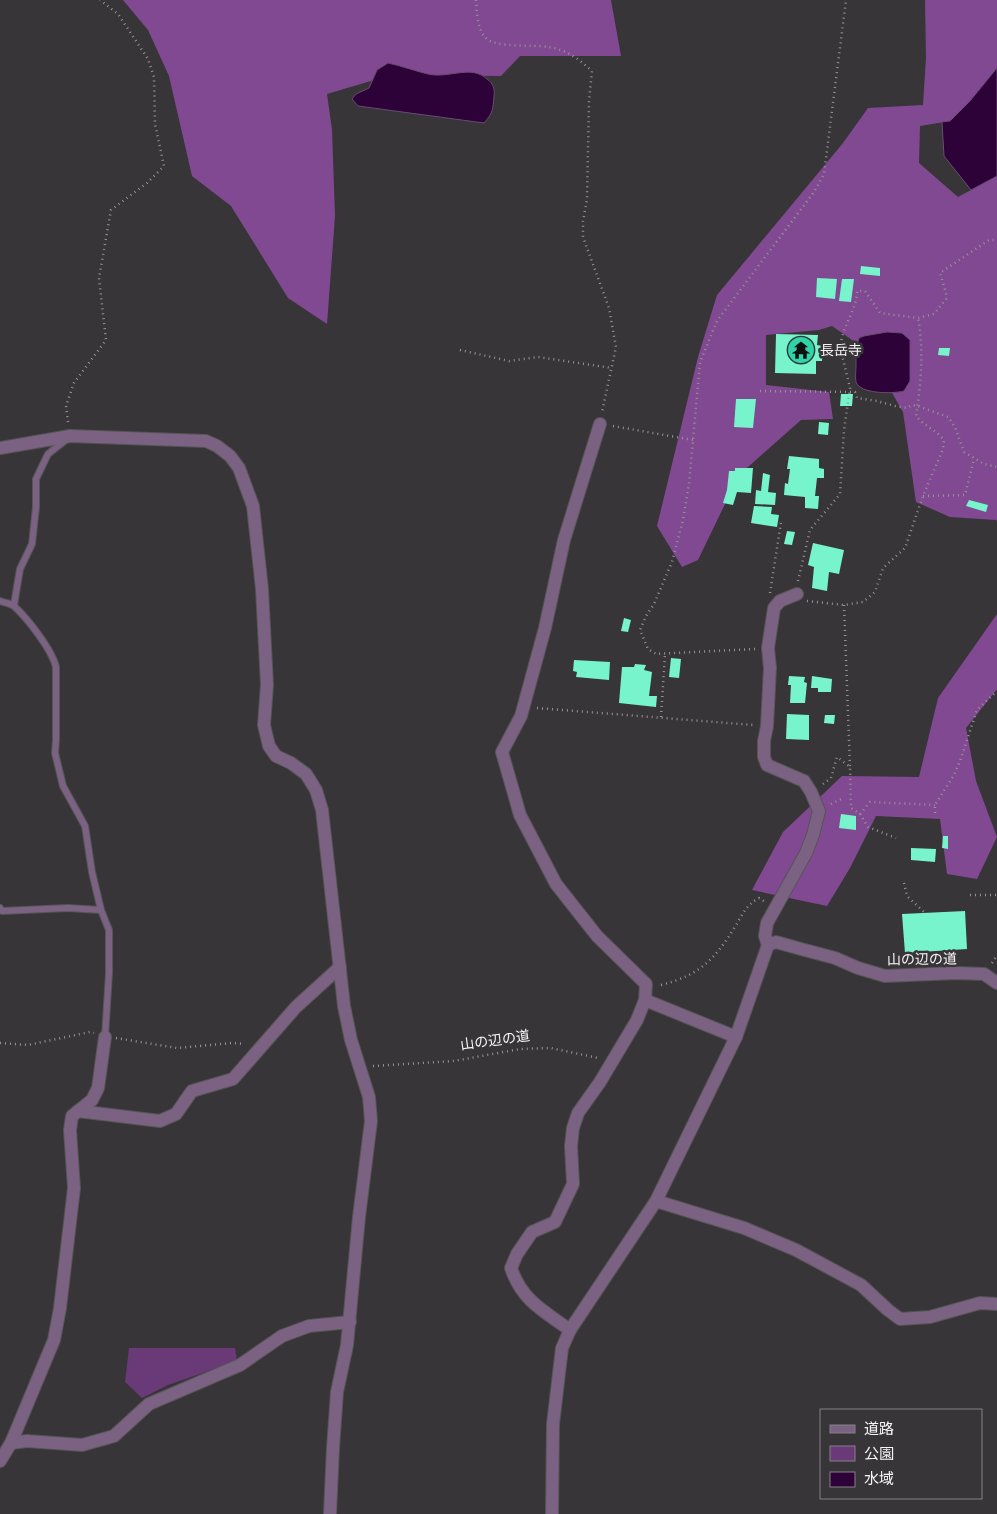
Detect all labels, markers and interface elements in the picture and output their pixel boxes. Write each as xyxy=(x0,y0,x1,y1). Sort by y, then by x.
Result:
temple icon: 長岳寺 xyxy=(786,335,816,365)
place label: 長岳寺 xyxy=(820,341,862,359)
street label: 山の辺の道 xyxy=(887,949,957,969)
street label: 山の辺の道 xyxy=(459,1026,531,1054)
legend xyxy=(820,1409,982,1499)
text: 道路 xyxy=(864,1419,894,1438)
text: 公園 xyxy=(864,1444,894,1463)
text: 水域 xyxy=(864,1469,894,1488)

